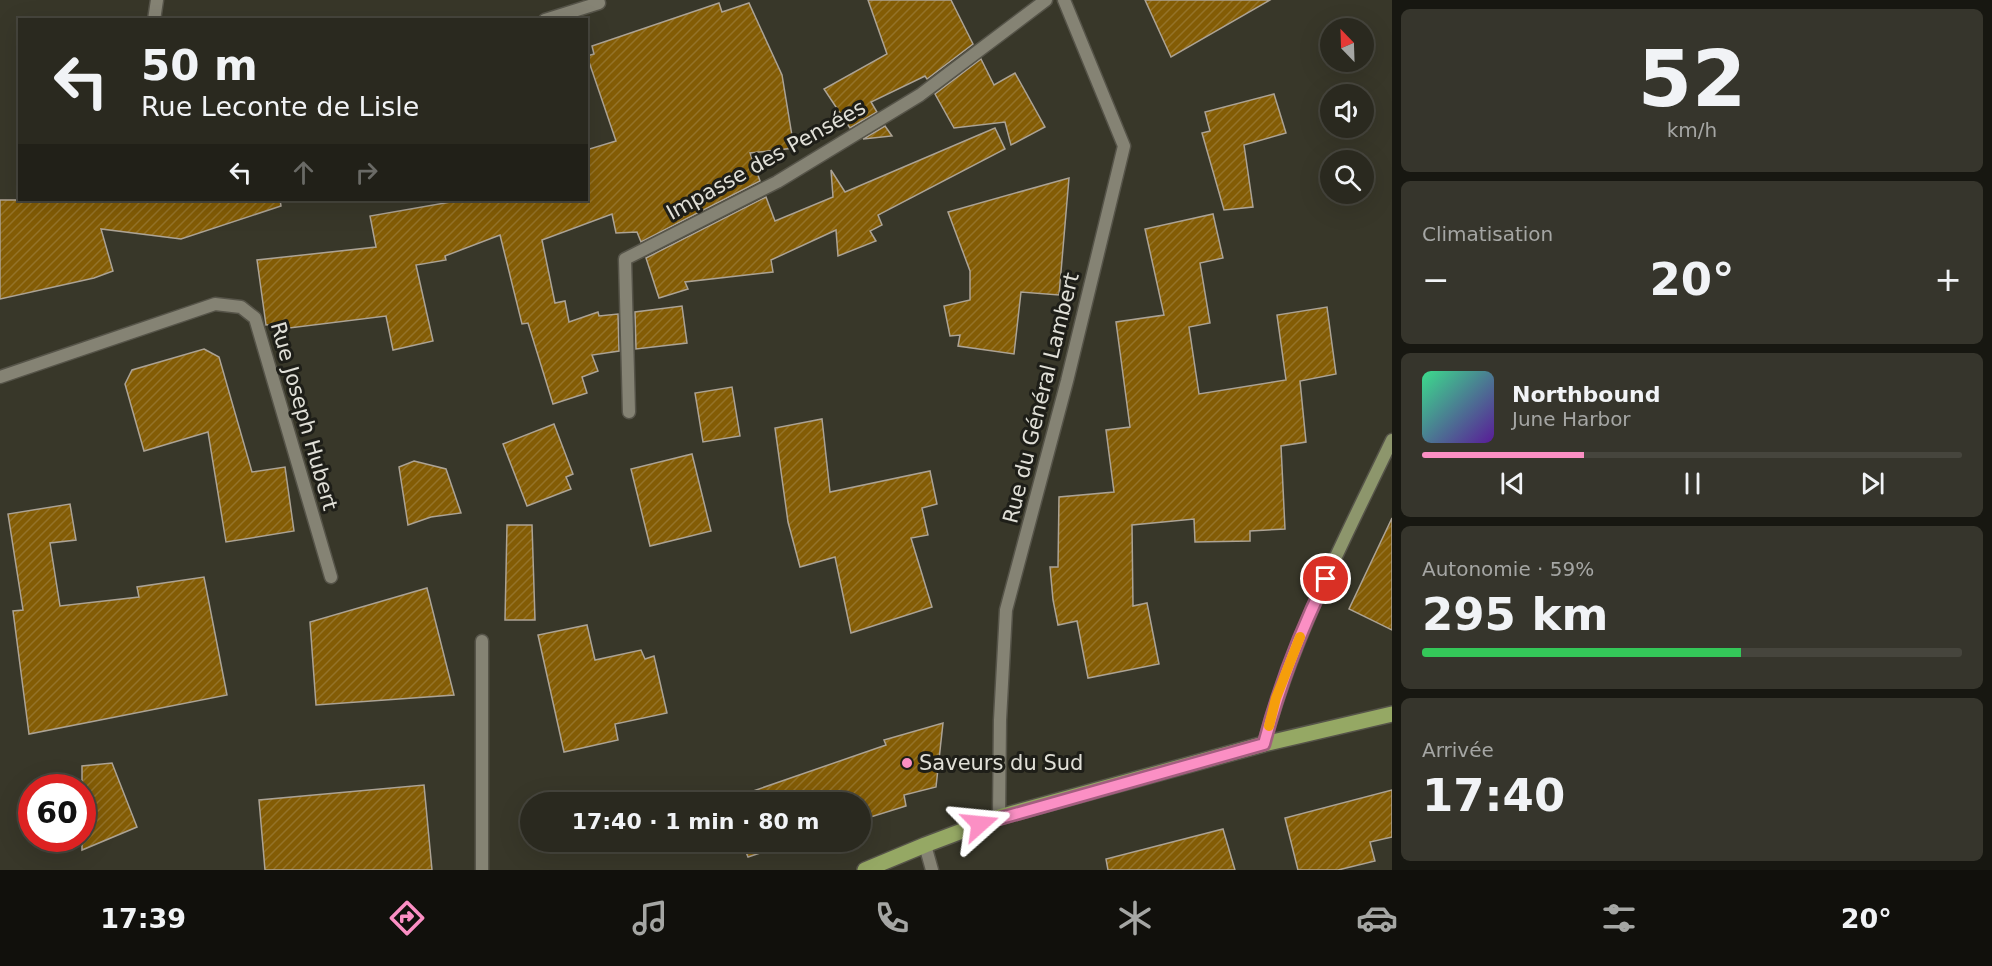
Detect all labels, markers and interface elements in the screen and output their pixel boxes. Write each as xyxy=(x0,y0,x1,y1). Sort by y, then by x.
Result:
north arrow xyxy=(1320,18,1374,72)
map controls xyxy=(1320,18,1374,204)
text: 52 xyxy=(1638,34,1746,124)
text: 50 m xyxy=(141,41,258,90)
icon: left xyxy=(42,42,120,120)
button: sound xyxy=(1320,84,1374,138)
text: Rue Leconte de Lisle xyxy=(141,91,419,122)
street label: Impasse des Pensées xyxy=(662,95,870,225)
text: km/h xyxy=(1667,118,1717,142)
button: search xyxy=(1320,150,1374,204)
icon: left xyxy=(224,156,257,189)
icon: ahead xyxy=(287,156,320,189)
icon: right xyxy=(350,156,383,189)
text: Climatisation xyxy=(1422,222,1553,246)
text: 20° xyxy=(1649,253,1735,306)
text: − xyxy=(1422,260,1450,299)
text: + xyxy=(1934,260,1962,299)
street label: Rue du Général Lambert xyxy=(998,270,1084,526)
street label: Rue Joseph Hubert xyxy=(266,319,342,513)
text: Northbound xyxy=(1512,382,1661,407)
text: June Harbor xyxy=(1512,407,1631,431)
icon: previous xyxy=(1496,467,1529,500)
icon: pause xyxy=(1676,467,1709,500)
icon: next xyxy=(1856,467,1889,500)
pin xyxy=(1300,553,1351,604)
text: Autonomie · 59% xyxy=(1422,557,1594,581)
icon: arrive xyxy=(1309,562,1342,595)
text: 295 km xyxy=(1422,588,1608,641)
text: Arrivée xyxy=(1422,738,1494,762)
place label: Saveurs du Sud xyxy=(919,751,1083,775)
marker: Saveurs du Sud xyxy=(900,756,914,770)
text: 17:40 xyxy=(1422,769,1565,822)
speed limit sign: 60 xyxy=(18,774,96,852)
position arrow xyxy=(948,792,1012,856)
text: 17:40 · 1 min · 80 m xyxy=(572,809,819,834)
icon: directions xyxy=(386,897,428,939)
icon: music xyxy=(629,897,671,939)
icon: phone xyxy=(871,897,913,939)
icon: climate xyxy=(1114,897,1156,939)
icon: car xyxy=(1356,897,1398,939)
icon: filters xyxy=(1598,897,1640,939)
text: 17:39 xyxy=(100,903,186,934)
text: 20° xyxy=(1841,903,1892,934)

